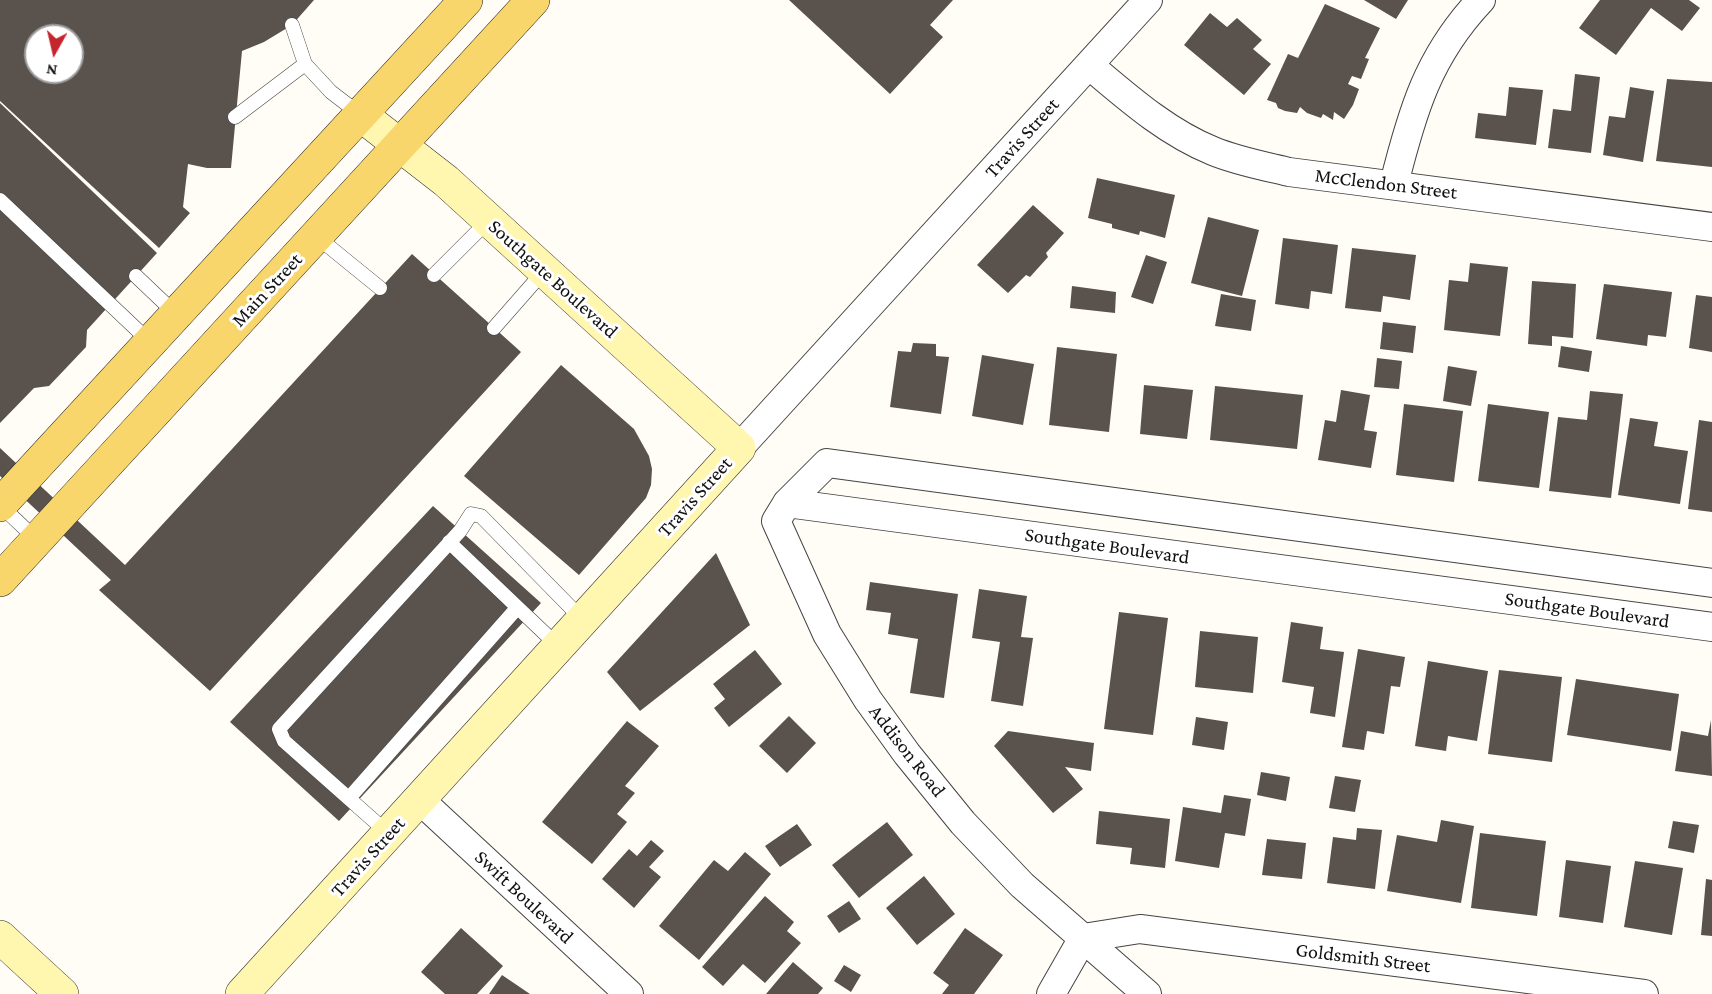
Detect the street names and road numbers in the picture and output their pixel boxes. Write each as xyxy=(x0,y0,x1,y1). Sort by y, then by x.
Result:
street label: Travis Street xyxy=(980,93,1064,183)
street label: McClendon Street xyxy=(1313,163,1459,205)
street label: Southgate Boulevard xyxy=(483,215,623,343)
street label: Main Street xyxy=(227,248,307,332)
street label: Travis Street xyxy=(653,452,737,542)
street label: Southgate Boulevard xyxy=(1023,523,1191,569)
street label: Southgate Boulevard xyxy=(1503,587,1671,633)
street label: Addison Road xyxy=(864,700,950,802)
street label: Travis Street xyxy=(326,812,410,902)
street label: Swift Boulevard xyxy=(470,845,578,949)
street label: Goldsmith Street xyxy=(1294,938,1432,978)

